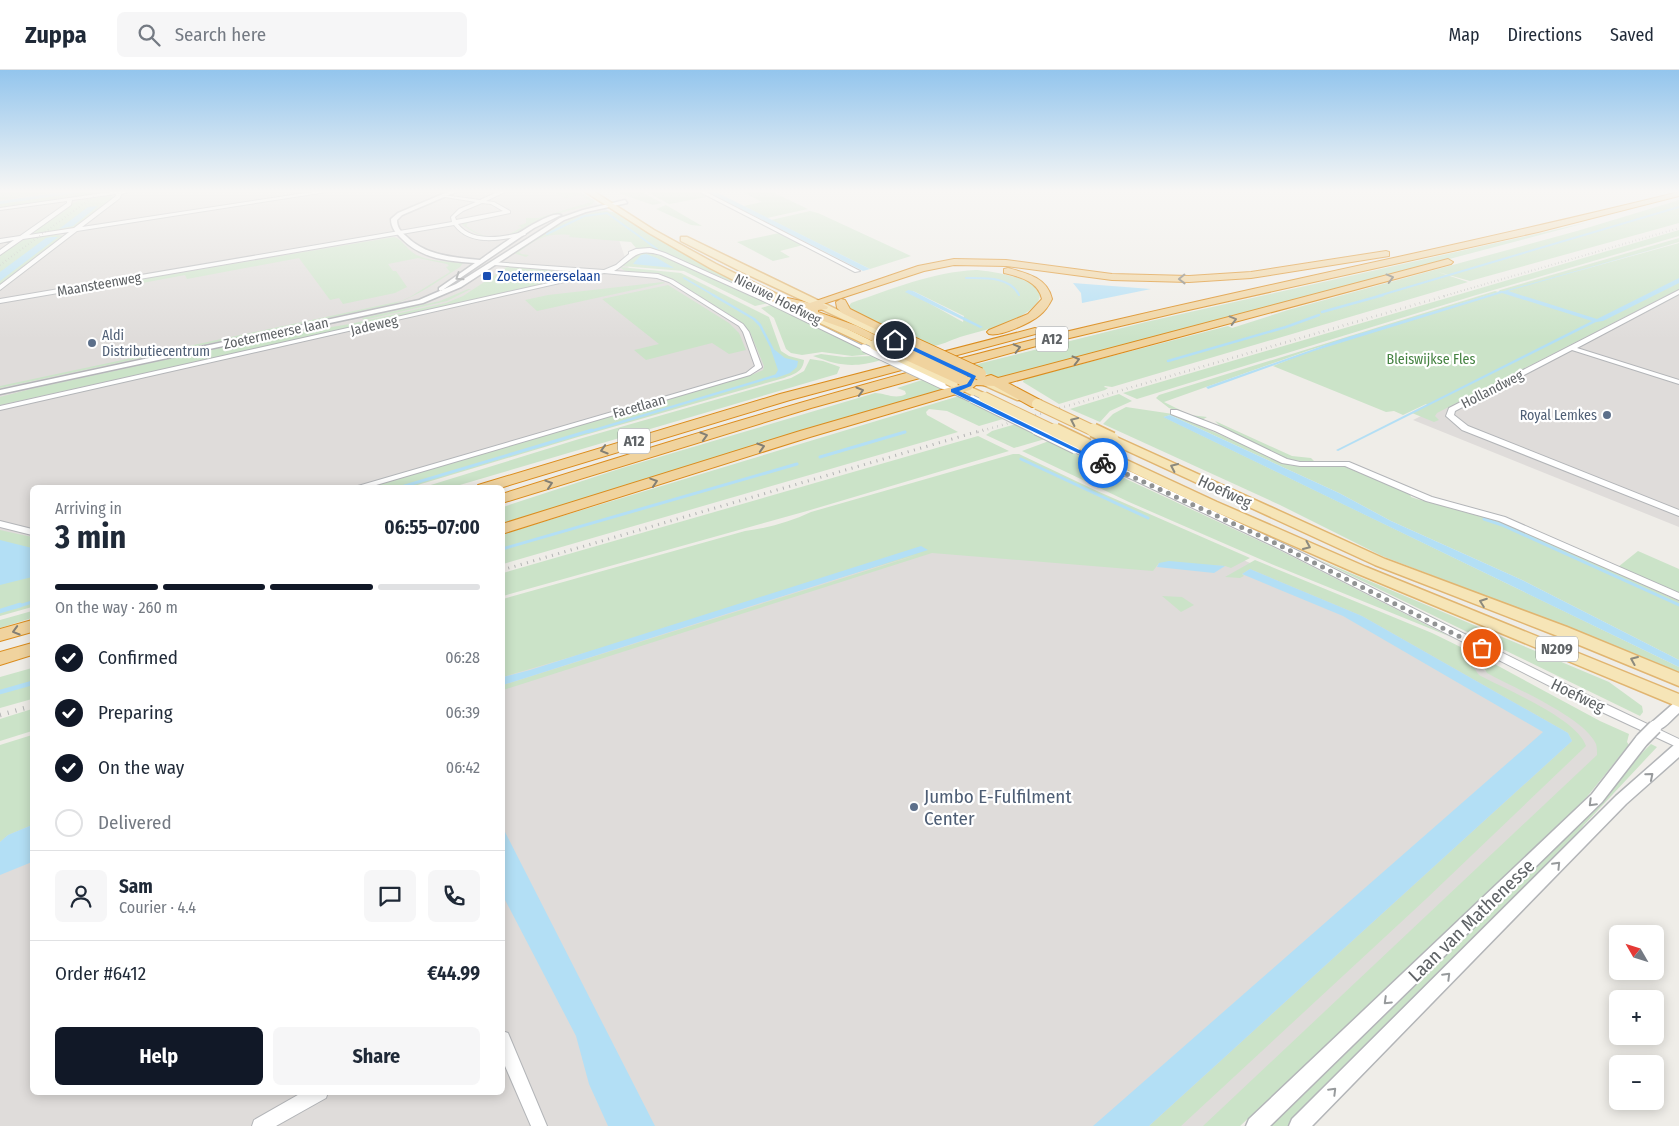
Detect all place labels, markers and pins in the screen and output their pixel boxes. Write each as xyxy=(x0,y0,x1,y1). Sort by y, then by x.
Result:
place label: Zoetermeerselaan xyxy=(497,268,601,285)
marker: Zoetermeerselaan xyxy=(481,270,493,282)
pin xyxy=(874,319,916,361)
place label: Aldi Distributiecentrum xyxy=(102,327,210,360)
marker: Aldi Distributiecentrum xyxy=(86,337,98,349)
place label: Royal Lemkes xyxy=(1520,407,1597,424)
marker: Royal Lemkes xyxy=(1601,409,1613,421)
pin xyxy=(1461,627,1503,669)
place label: Jumbo E-Fulfilment Center xyxy=(924,785,1072,830)
marker: Jumbo E-Fulfilment Center xyxy=(908,801,920,813)

